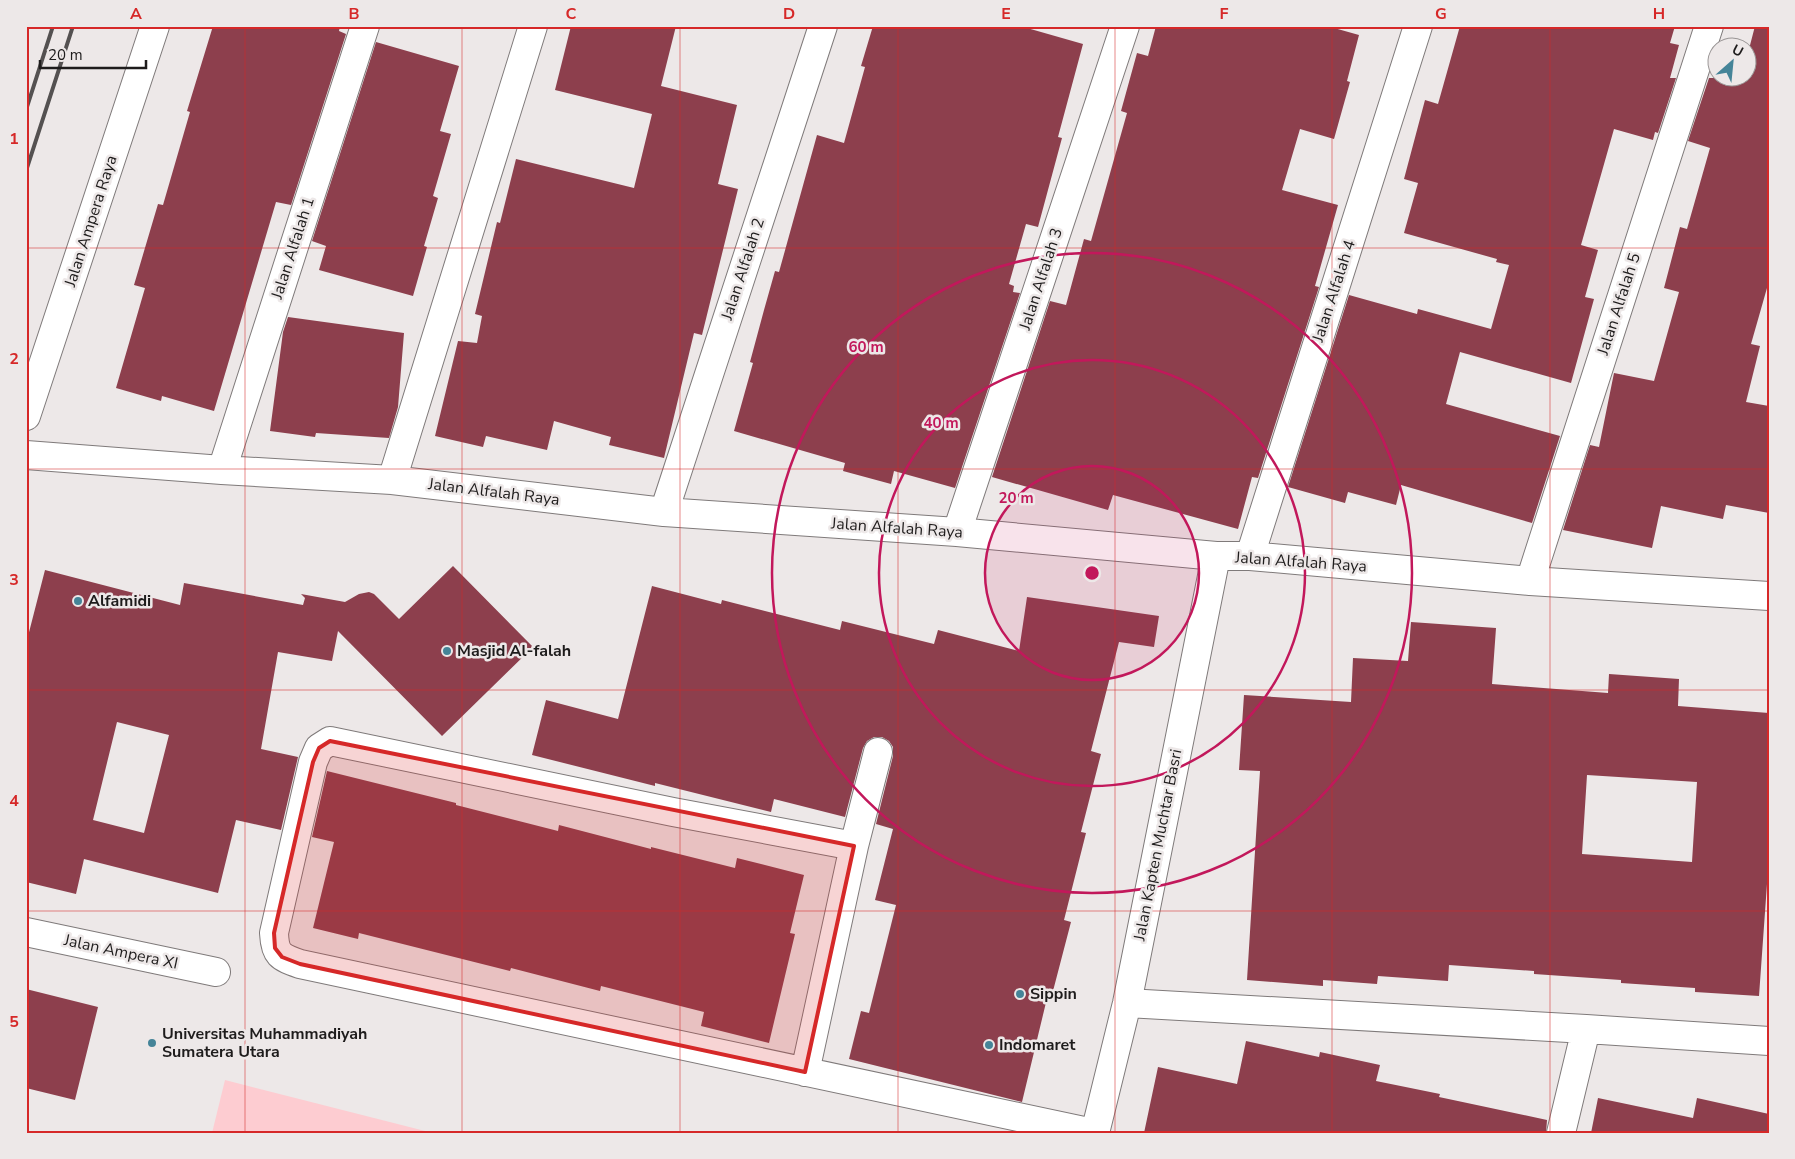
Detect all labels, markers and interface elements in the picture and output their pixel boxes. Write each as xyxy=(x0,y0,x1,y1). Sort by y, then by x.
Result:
text: A xyxy=(130,3,142,25)
text: B xyxy=(348,3,360,25)
text: C xyxy=(566,3,577,25)
text: D xyxy=(783,3,795,25)
text: E xyxy=(1001,3,1011,25)
text: F xyxy=(1220,3,1229,25)
text: G xyxy=(1435,3,1447,25)
text: H xyxy=(1653,3,1665,25)
scale bar xyxy=(40,38,146,70)
north arrow xyxy=(1708,38,1758,88)
text: U xyxy=(1729,40,1747,62)
text: 20 m xyxy=(48,45,83,65)
text: 1 xyxy=(9,128,19,150)
street label: Jalan Ampera Raya xyxy=(59,152,123,291)
street label: Jalan Alfalah 1 xyxy=(266,194,320,303)
street label: Jalan Alfalah 2 xyxy=(716,215,770,324)
street label: Jalan Alfalah 3 xyxy=(1014,225,1068,334)
street label: Jalan Alfalah 4 xyxy=(1307,237,1361,346)
street label: Jalan Alfalah 5 xyxy=(1592,250,1646,359)
text: 60 m xyxy=(848,337,884,357)
text: 2 xyxy=(9,348,19,370)
text: 40 m xyxy=(923,413,959,433)
street label: Jalan Alfalah Raya xyxy=(426,473,561,511)
text: 20 m xyxy=(998,488,1034,508)
street label: Jalan Alfalah Raya xyxy=(829,512,964,544)
street label: Jalan Alfalah Raya xyxy=(1233,546,1368,578)
centre of rings xyxy=(1083,564,1101,582)
text: 3 xyxy=(9,569,19,591)
place label: Alfamidi xyxy=(88,590,151,612)
marker: Alfamidi xyxy=(72,595,84,607)
place label: Masjid Al-falah xyxy=(457,640,571,662)
marker: Masjid Al-falah xyxy=(441,645,453,657)
street label: Jalan Kapten Muchtar Basri xyxy=(1128,747,1187,944)
text: 4 xyxy=(9,790,19,812)
street label: Jalan Ampera XI xyxy=(61,929,180,975)
place label: Sippin xyxy=(1030,983,1077,1005)
marker: Sippin xyxy=(1014,988,1026,1000)
text: 5 xyxy=(9,1011,19,1033)
place label: Universitas Muhammadiyah Sumatera Utara xyxy=(162,1023,367,1063)
place label: Indomaret xyxy=(999,1034,1076,1056)
marker: Universitas Muhammadiyah Sumatera Utara xyxy=(146,1037,158,1049)
marker: Indomaret xyxy=(983,1039,995,1051)

